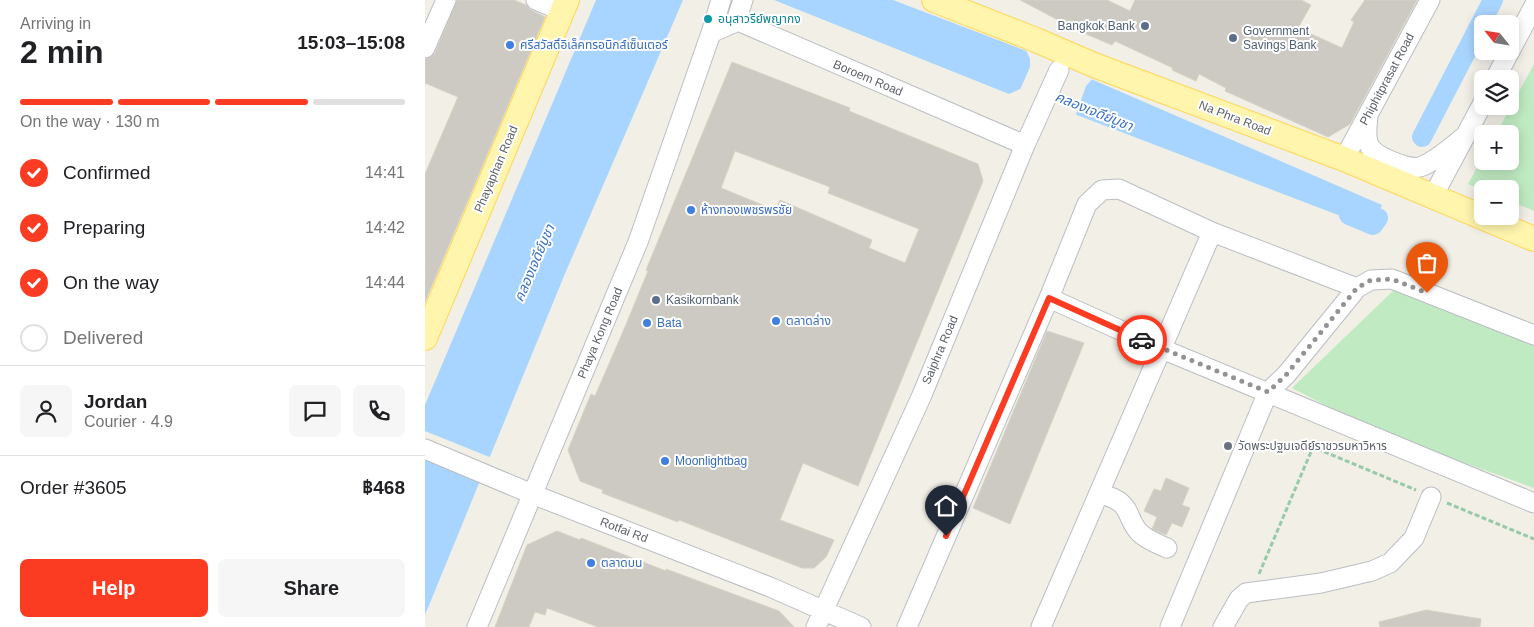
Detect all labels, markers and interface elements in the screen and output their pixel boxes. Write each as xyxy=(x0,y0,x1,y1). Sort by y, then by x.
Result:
place label: อนุสาวรีย์พญากง xyxy=(718,12,801,26)
marker: อนุสาวรีย์พญากง xyxy=(702,13,714,25)
text: Arriving in xyxy=(20,15,91,32)
north arrow xyxy=(1474,15,1519,60)
map controls xyxy=(1474,15,1519,225)
place label: Bangkok Bank xyxy=(1058,19,1136,33)
marker: Bangkok Bank xyxy=(1139,20,1151,32)
place label: Government Savings Bank xyxy=(1243,24,1317,52)
street label: Phiphitprasat Road xyxy=(1357,31,1417,127)
text: 15:03–15:08 xyxy=(297,32,405,53)
marker: Government Savings Bank xyxy=(1227,32,1239,44)
text: 2 min xyxy=(20,34,104,70)
place label: ศรีสวัสดิ์อิเล็คทรอนิกส์เซ็นเตอร์ xyxy=(520,38,668,52)
marker: ศรีสวัสดิ์อิเล็คทรอนิกส์เซ็นเตอร์ xyxy=(504,39,516,51)
street label: Boroem Road xyxy=(831,57,905,99)
button: layers xyxy=(1474,70,1519,115)
water label: คลองเจดีย์บูชา xyxy=(1053,88,1136,135)
street label: Na Phra Road xyxy=(1197,98,1273,138)
text: On the way · 130 m xyxy=(20,113,160,130)
street label: Phayaphan Road xyxy=(471,124,521,214)
button: + xyxy=(1474,125,1519,170)
icon: check xyxy=(20,159,48,187)
text: Confirmed xyxy=(63,162,151,183)
text: 14:41 xyxy=(365,164,405,181)
button: − xyxy=(1474,180,1519,225)
place label: ห้างทองเพชรพรชัย xyxy=(701,203,792,217)
marker: ห้างทองเพชรพรชัย xyxy=(685,204,697,216)
icon: check xyxy=(20,214,48,242)
text: Preparing xyxy=(63,217,145,238)
text: 14:42 xyxy=(365,219,405,236)
water label: คลองเจดีย์บูชา xyxy=(511,221,559,304)
pin xyxy=(1406,242,1448,293)
icon: bag xyxy=(1413,249,1441,277)
icon: check xyxy=(20,269,48,297)
text: On the way xyxy=(63,272,159,293)
text: 14:44 xyxy=(365,274,405,291)
street label: Phaya Kong Road xyxy=(575,285,625,381)
place label: Kasikornbank xyxy=(666,293,740,307)
marker: Kasikornbank xyxy=(650,294,662,306)
street label: Saiphra Road xyxy=(919,313,961,387)
place label: ตลาดล่าง xyxy=(786,314,831,328)
marker: ตลาดล่าง xyxy=(770,315,782,327)
courier xyxy=(1117,315,1167,365)
place label: Bata xyxy=(657,316,682,330)
marker: Bata xyxy=(641,317,653,329)
icon: car xyxy=(1128,326,1156,354)
text: Delivered xyxy=(63,327,143,348)
button: person xyxy=(20,385,72,437)
button: chat xyxy=(289,385,341,437)
button: phone xyxy=(353,385,405,437)
text: Jordan xyxy=(84,391,147,412)
text: Courier · 4.9 xyxy=(84,413,173,430)
place label: วัดพระปฐมเจดีย์ราชวรมหาวิหาร xyxy=(1238,439,1387,453)
marker: วัดพระปฐมเจดีย์ราชวรมหาวิหาร xyxy=(1222,440,1234,452)
place label: Moonlightbag xyxy=(675,454,747,468)
marker: Moonlightbag xyxy=(659,455,671,467)
text: Order #3605 xyxy=(20,477,127,498)
text: ฿468 xyxy=(362,477,405,498)
pin xyxy=(925,485,967,536)
icon: home xyxy=(932,492,960,520)
street label: Rotfai Rd xyxy=(598,515,650,545)
place label: ตลาดบน xyxy=(601,556,642,570)
marker: ตลาดบน xyxy=(585,557,597,569)
button: Help xyxy=(20,559,208,617)
button: Share xyxy=(218,559,405,617)

